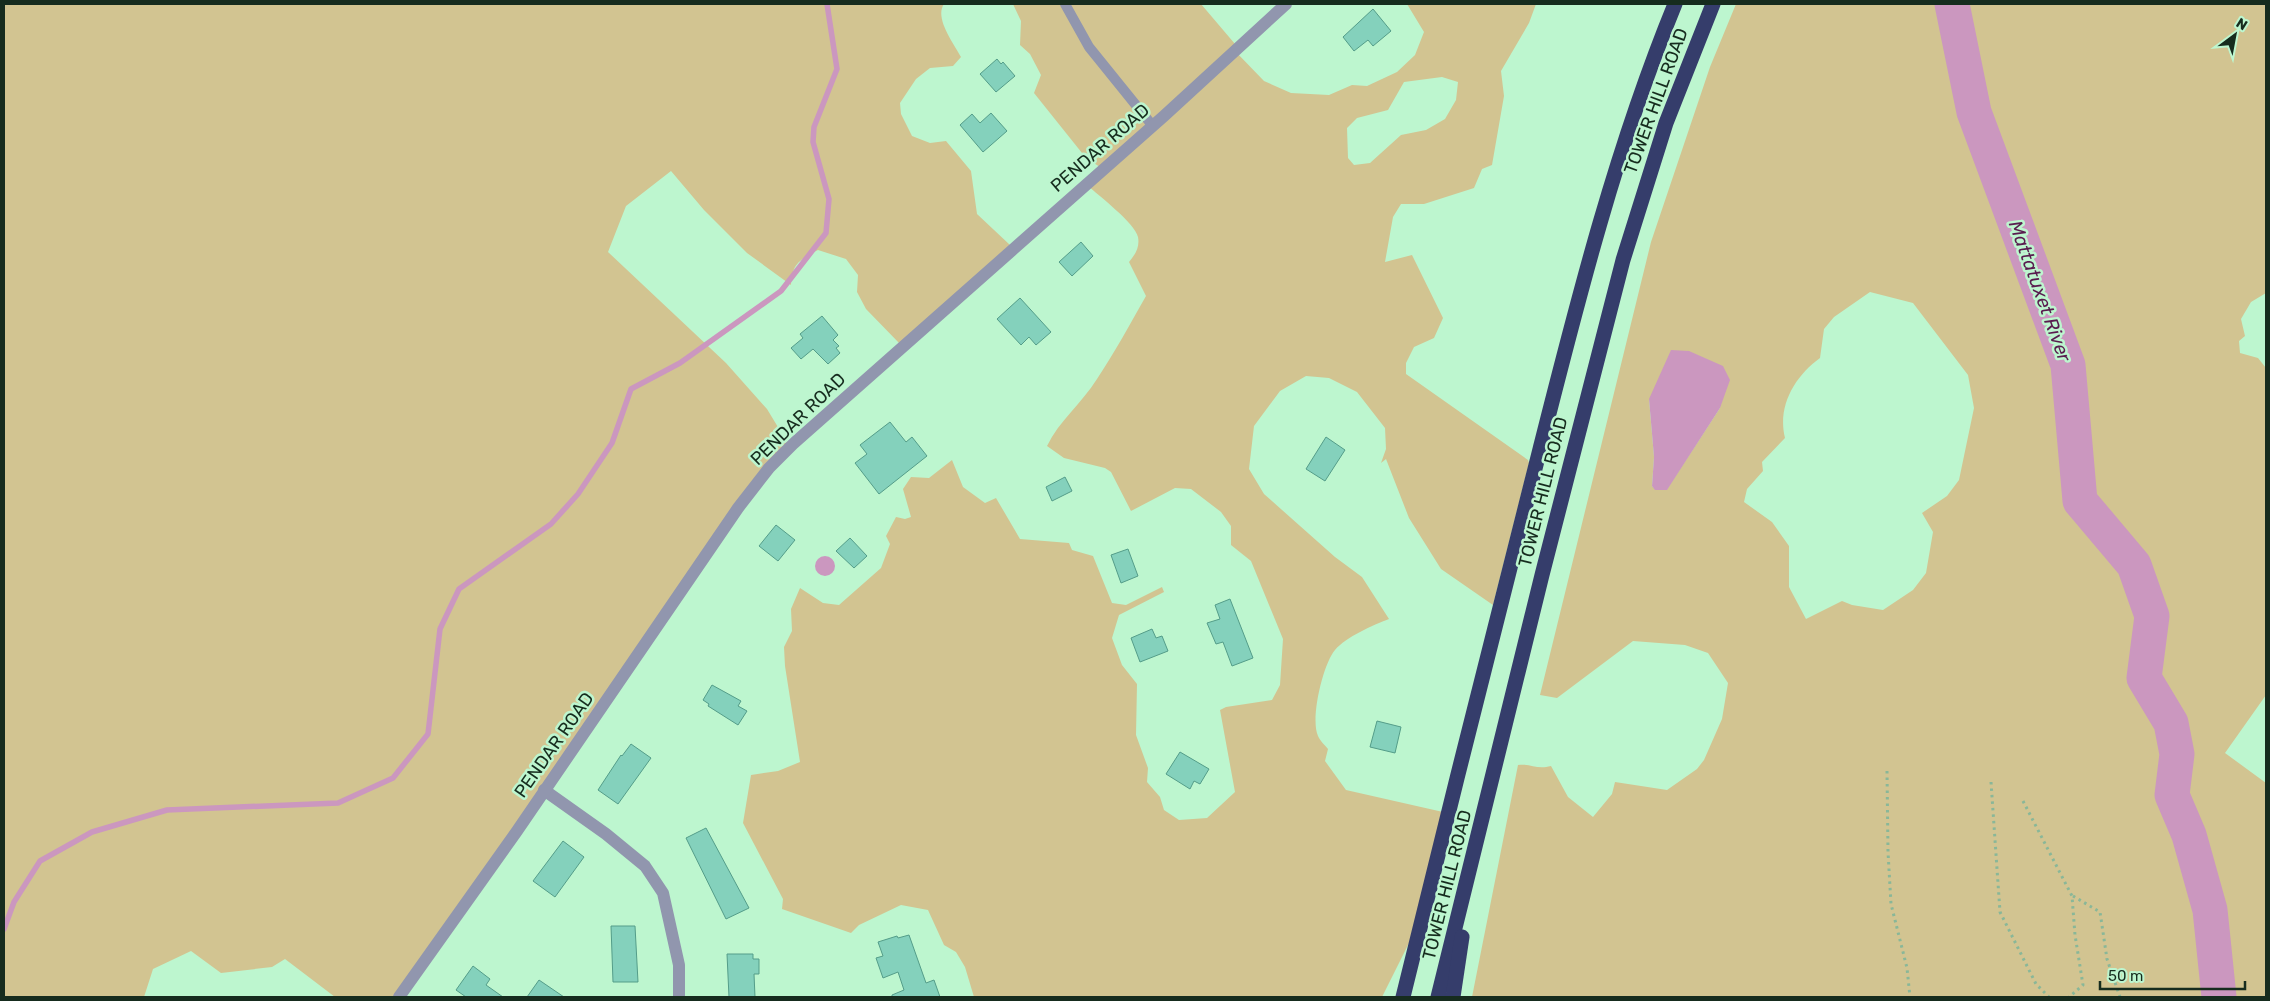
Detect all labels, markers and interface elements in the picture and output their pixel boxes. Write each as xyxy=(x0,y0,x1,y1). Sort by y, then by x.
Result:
north arrow xyxy=(2210,10,2260,60)
text: N xyxy=(2233,15,2250,34)
street label: TOWER HILL ROAD xyxy=(1619,25,1693,177)
street label: PENDAR ROAD xyxy=(1046,99,1154,197)
water label: Mattatuxet River xyxy=(2004,217,2076,365)
street label: PENDAR ROAD xyxy=(746,368,850,470)
street label: TOWER HILL ROAD xyxy=(1514,415,1572,569)
street label: PENDAR ROAD xyxy=(510,688,598,802)
street label: TOWER HILL ROAD xyxy=(1418,808,1476,962)
scale bar xyxy=(2100,958,2245,990)
text: 50 m xyxy=(2108,967,2143,985)

